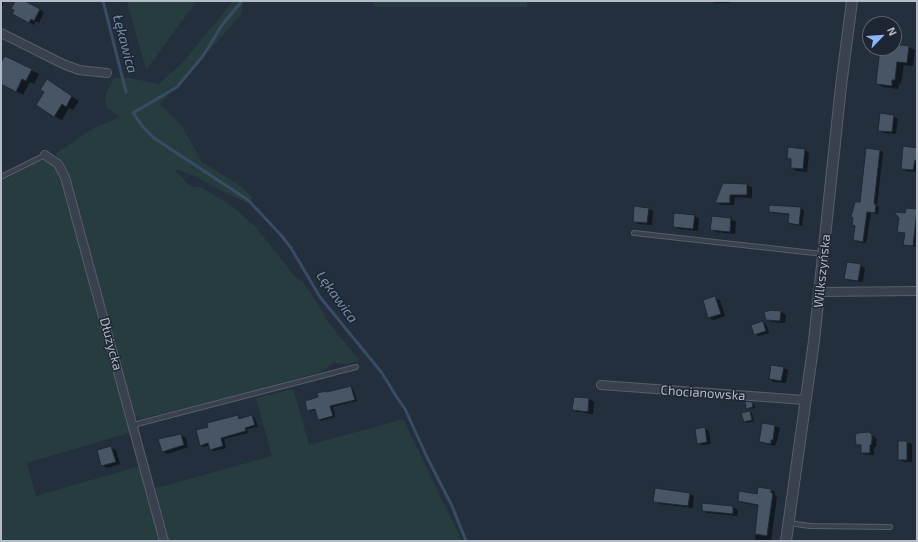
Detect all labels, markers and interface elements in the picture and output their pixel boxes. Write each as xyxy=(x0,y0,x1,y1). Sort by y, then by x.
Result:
water label: Łękawica xyxy=(109,13,141,75)
north arrow xyxy=(862,16,902,56)
text: N xyxy=(885,25,900,37)
street label: Wilkszyńska xyxy=(810,233,834,309)
water label: Łękawica xyxy=(313,268,361,326)
street label: Dłużycka xyxy=(96,316,126,372)
street label: Chocianowska xyxy=(660,382,746,404)

